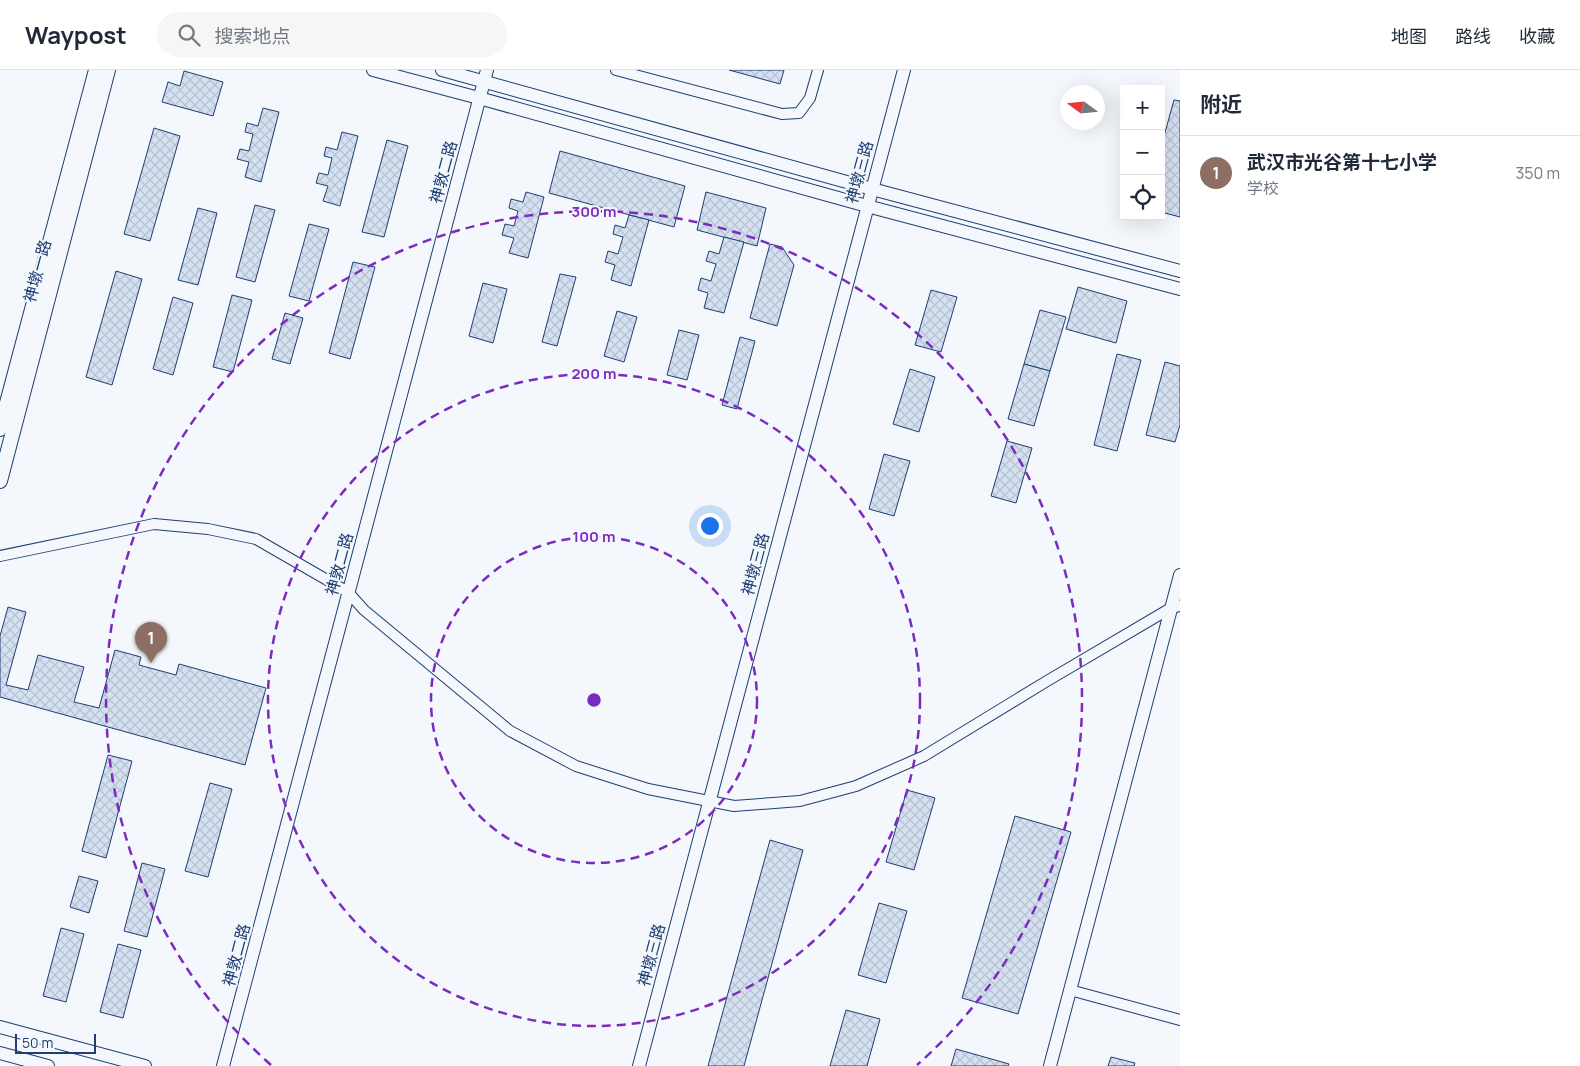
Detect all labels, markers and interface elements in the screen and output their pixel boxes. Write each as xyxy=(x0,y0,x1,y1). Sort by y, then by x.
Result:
search box xyxy=(157,12,507,57)
text: Waypost xyxy=(25,18,127,51)
icon: search xyxy=(175,21,203,49)
text: 搜索地点 xyxy=(215,23,291,49)
text: 地图 xyxy=(1391,24,1427,48)
text: 路线 xyxy=(1455,24,1491,48)
text: 收藏 xyxy=(1519,24,1555,48)
north arrow xyxy=(1060,85,1105,130)
map controls xyxy=(1120,85,1165,220)
button: + xyxy=(1120,85,1165,130)
text: 附近 xyxy=(1200,90,1242,118)
button: − xyxy=(1120,130,1165,175)
street label: 神敦二路 xyxy=(424,138,462,206)
street label: 神墩三路 xyxy=(840,138,878,206)
text: 武汉市光谷第十七小学 xyxy=(1247,149,1437,175)
text: 1 xyxy=(1212,162,1220,184)
text: 350 m xyxy=(1515,162,1560,184)
button: locate xyxy=(1120,175,1165,220)
text: 学校 xyxy=(1247,177,1279,199)
text: 300 m xyxy=(572,201,616,222)
street label: 神墩一路 xyxy=(18,237,56,305)
text: 200 m xyxy=(571,363,617,384)
your location xyxy=(697,513,723,539)
text: 100 m xyxy=(573,526,615,547)
street label: 神敦二路 xyxy=(320,530,358,598)
street label: 神墩三路 xyxy=(736,530,774,598)
pin: 1 xyxy=(135,622,167,663)
centre of rings xyxy=(585,691,603,709)
street label: 神敦二路 xyxy=(217,921,255,989)
street label: 神墩三路 xyxy=(632,921,670,989)
scale bar xyxy=(15,1031,96,1054)
text: 50 m xyxy=(22,1033,53,1052)

